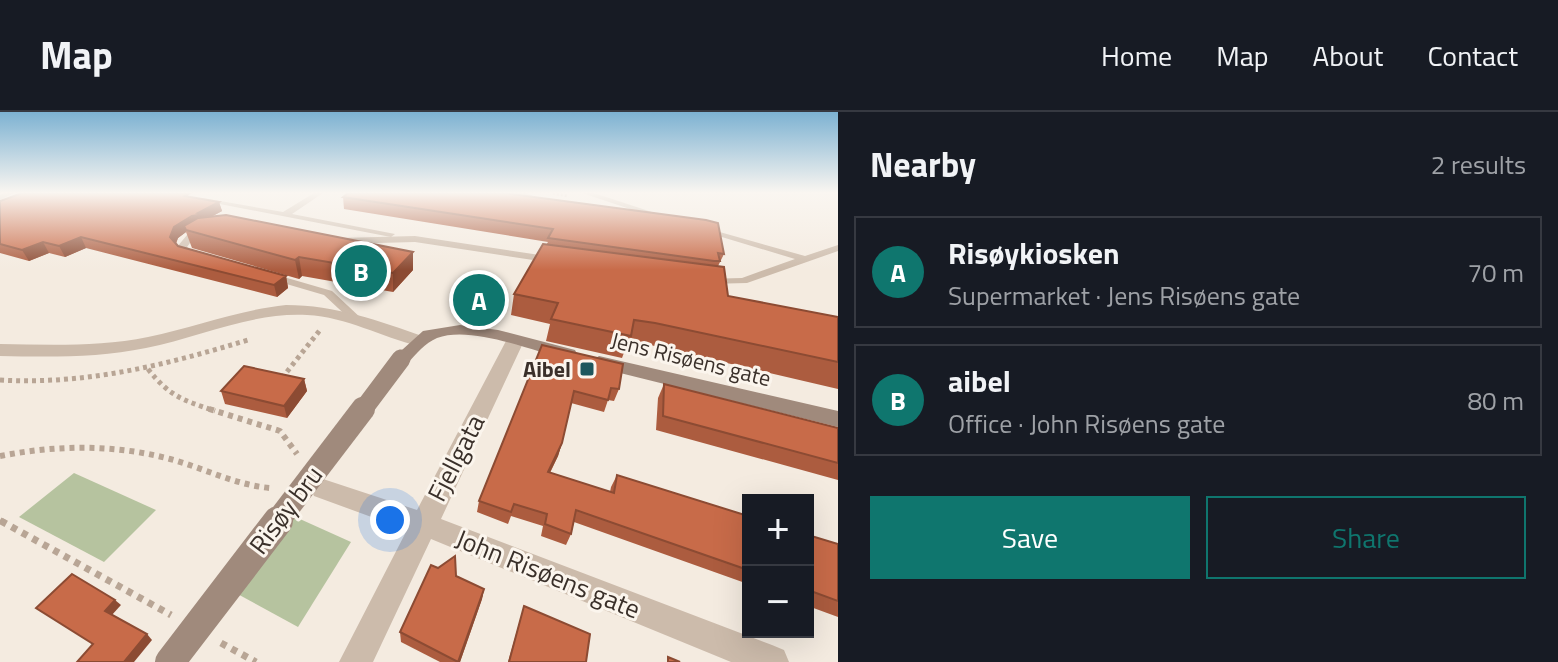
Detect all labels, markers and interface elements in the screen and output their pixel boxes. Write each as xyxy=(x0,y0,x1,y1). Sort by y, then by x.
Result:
text: Map xyxy=(40,26,113,84)
text: Home xyxy=(1101,34,1172,77)
text: Map xyxy=(1216,34,1269,77)
text: About xyxy=(1313,34,1383,77)
text: Contact xyxy=(1427,34,1518,77)
text: Nearby xyxy=(870,138,976,190)
text: 2 results xyxy=(1431,145,1526,184)
text: Risøykiosken xyxy=(948,230,1120,276)
pin: B xyxy=(335,241,387,301)
text: A xyxy=(890,253,906,292)
text: 70 m xyxy=(1467,253,1524,292)
pin: A xyxy=(453,270,505,330)
text: Supermarket · Jens Risøens gate xyxy=(948,276,1300,315)
street label: Jens Risøens gate xyxy=(608,323,774,395)
place label: Aibel xyxy=(523,352,571,386)
text: aibel xyxy=(948,358,1011,404)
marker: Aibel xyxy=(578,360,596,378)
text: B xyxy=(890,381,906,420)
text: 80 m xyxy=(1467,381,1524,420)
text: Office · John Risøens gate xyxy=(948,404,1225,443)
street label: Fjellgata xyxy=(417,407,494,508)
street label: Risøy bru xyxy=(239,457,332,562)
map controls xyxy=(742,494,814,638)
button: + xyxy=(742,494,814,566)
button: Save xyxy=(870,496,1190,579)
button: Share xyxy=(1206,496,1526,579)
your location xyxy=(370,500,410,540)
street label: John Risøens gate xyxy=(450,519,646,628)
button: − xyxy=(742,566,814,638)

